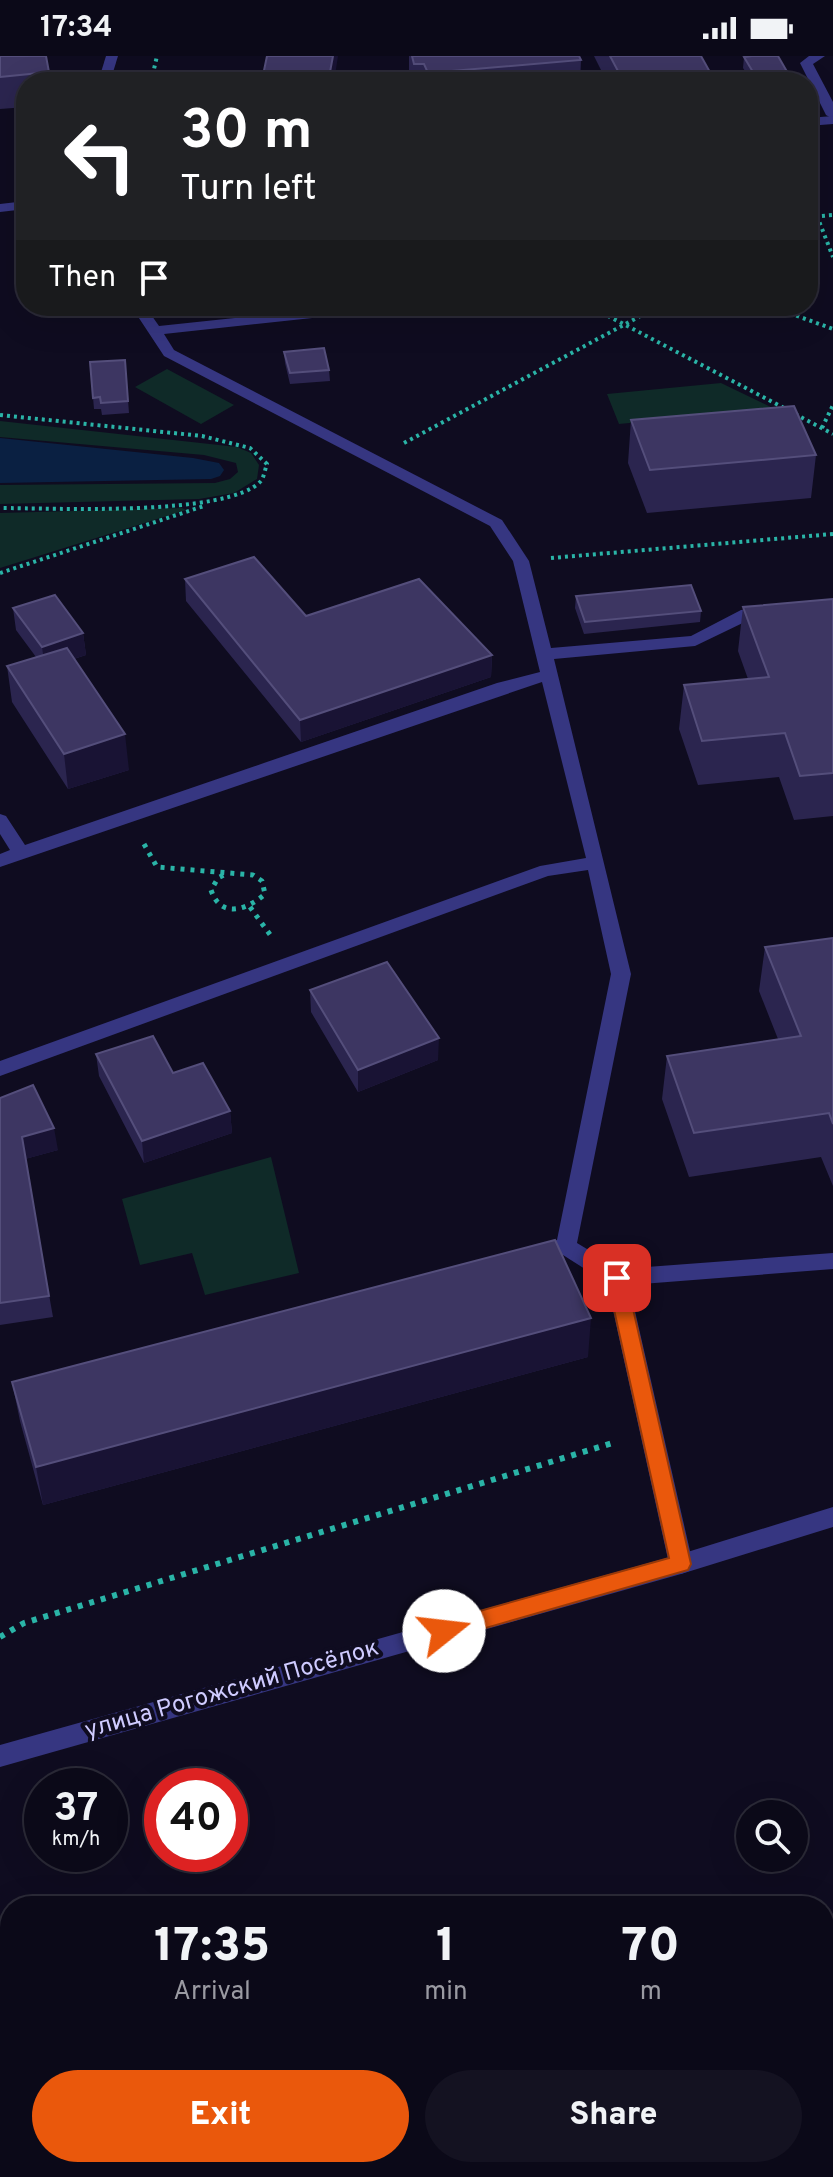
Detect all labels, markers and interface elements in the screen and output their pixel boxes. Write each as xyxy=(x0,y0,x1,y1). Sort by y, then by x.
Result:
text: 17:34 xyxy=(40,10,113,47)
text: 30 m xyxy=(180,98,313,168)
icon: left xyxy=(48,104,152,208)
text: Turn left xyxy=(180,167,317,213)
icon: arrive xyxy=(132,256,176,300)
text: Then xyxy=(48,260,116,297)
pin xyxy=(583,1244,651,1312)
icon: arrive xyxy=(595,1256,639,1300)
position arrow xyxy=(402,1589,486,1673)
street label: улица Рогожский Посёлок xyxy=(82,1634,382,1746)
speed limit sign: 40 xyxy=(144,1768,248,1872)
text: 37 xyxy=(54,1785,98,1835)
map controls xyxy=(736,1800,808,1872)
button: search xyxy=(736,1800,808,1872)
text: km/h xyxy=(52,1827,100,1853)
text: 17:35 xyxy=(154,1918,270,1978)
text: 1 xyxy=(436,1918,456,1978)
text: 70 xyxy=(622,1918,680,1978)
text: Arrival xyxy=(173,1976,251,2009)
text: min xyxy=(424,1976,468,2009)
text: m xyxy=(640,1976,662,2009)
button: Exit xyxy=(32,2070,409,2162)
button: Share xyxy=(425,2070,802,2162)

